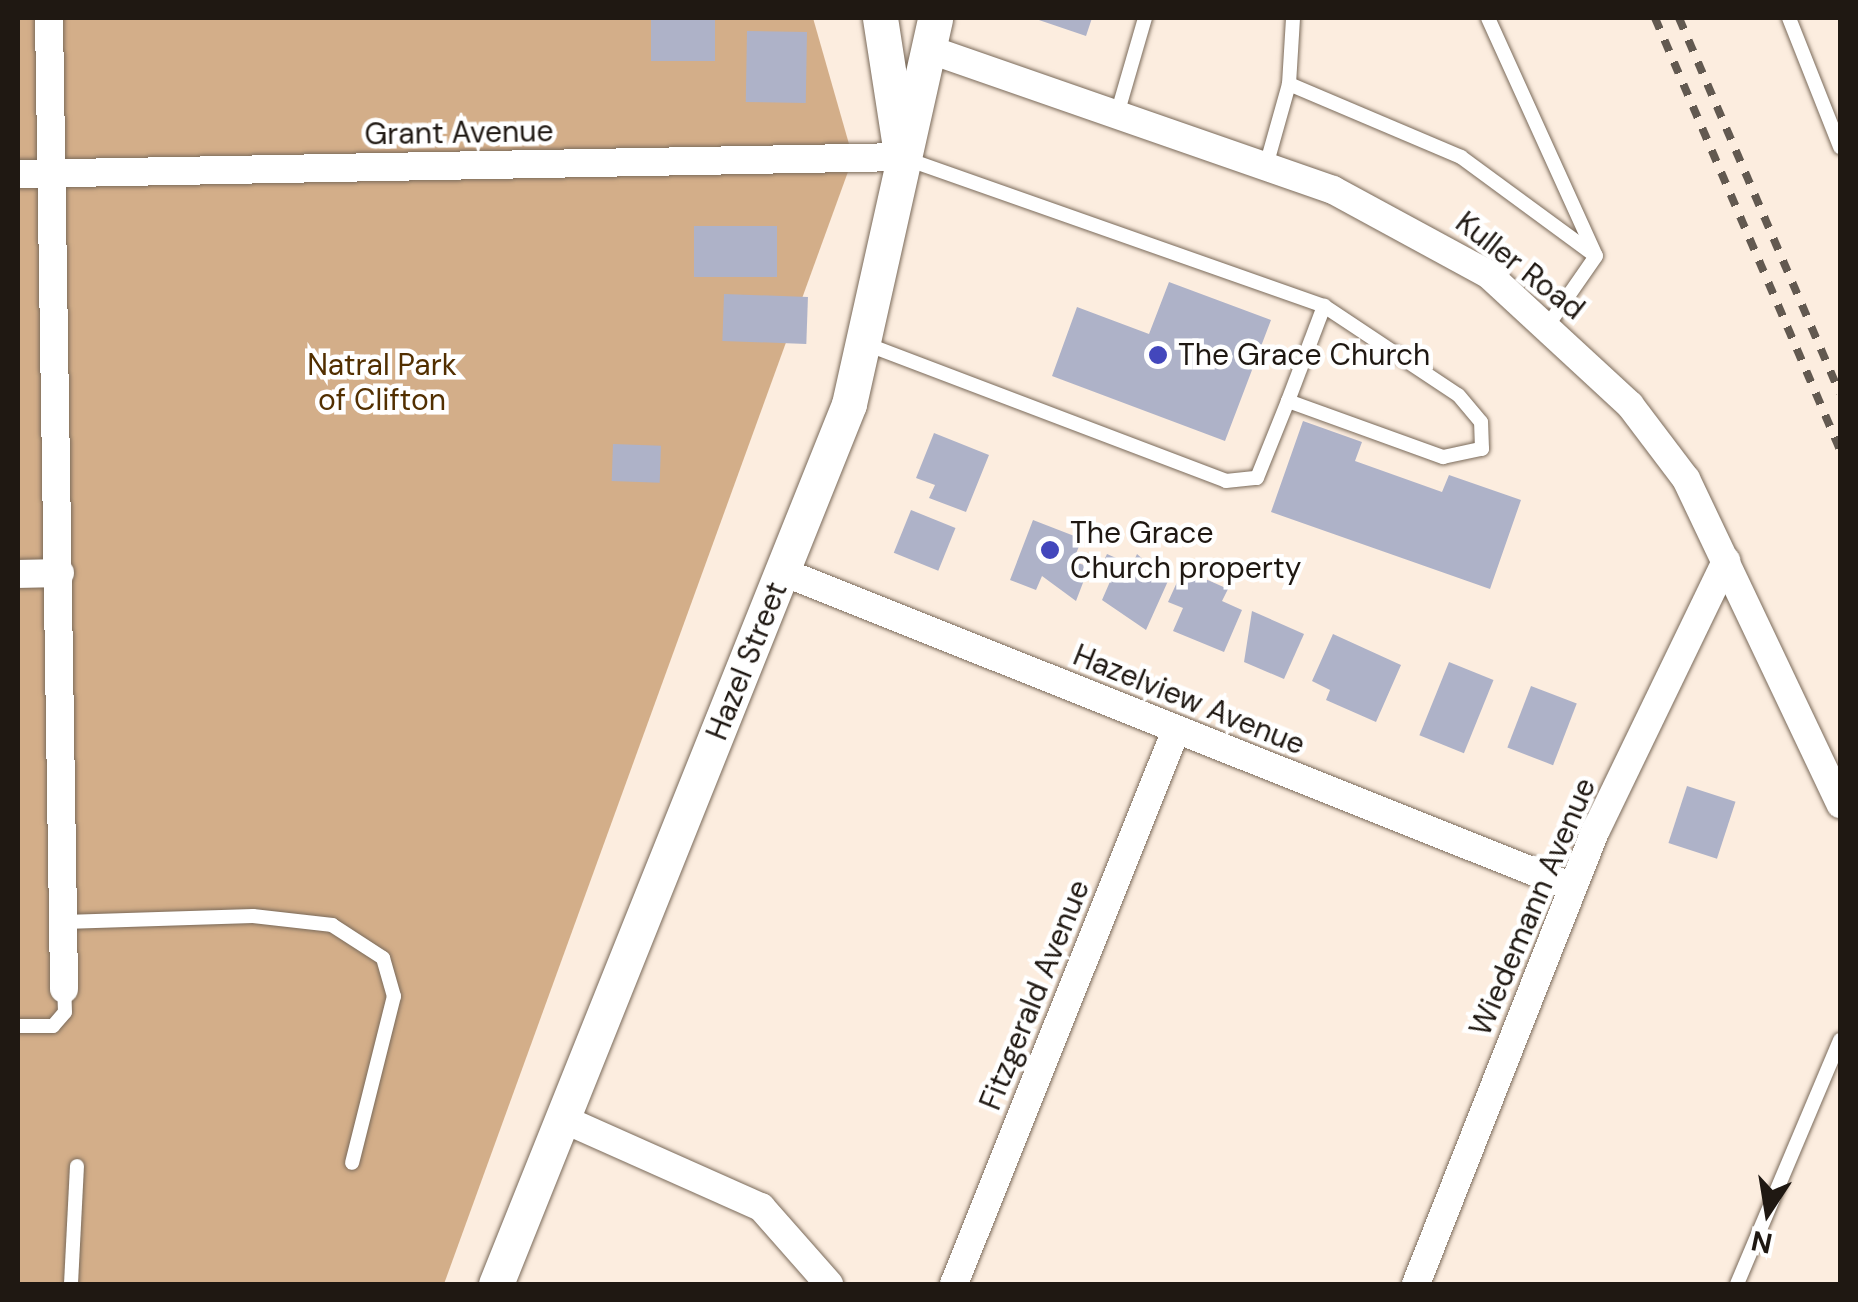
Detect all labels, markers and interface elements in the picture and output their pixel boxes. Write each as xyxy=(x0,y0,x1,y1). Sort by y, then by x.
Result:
street label: Grant Avenue xyxy=(364,113,554,153)
street label: Kuller Road xyxy=(1448,205,1592,327)
place label: The Grace Church xyxy=(1178,337,1430,373)
marker: The Grace Church xyxy=(1147,344,1169,366)
park label: Natral Park of Clifton xyxy=(307,347,457,418)
place label: The Grace Church property xyxy=(1070,515,1301,586)
marker: The Grace Church property xyxy=(1039,539,1061,561)
street label: Hazel Street xyxy=(699,577,795,745)
street label: Hazelview Avenue xyxy=(1068,637,1310,763)
street label: Wiedemann Avenue xyxy=(1462,773,1604,1041)
street label: Fitzgerald Avenue xyxy=(972,875,1098,1115)
north arrow xyxy=(1718,1162,1818,1262)
text: N xyxy=(1748,1222,1776,1262)

